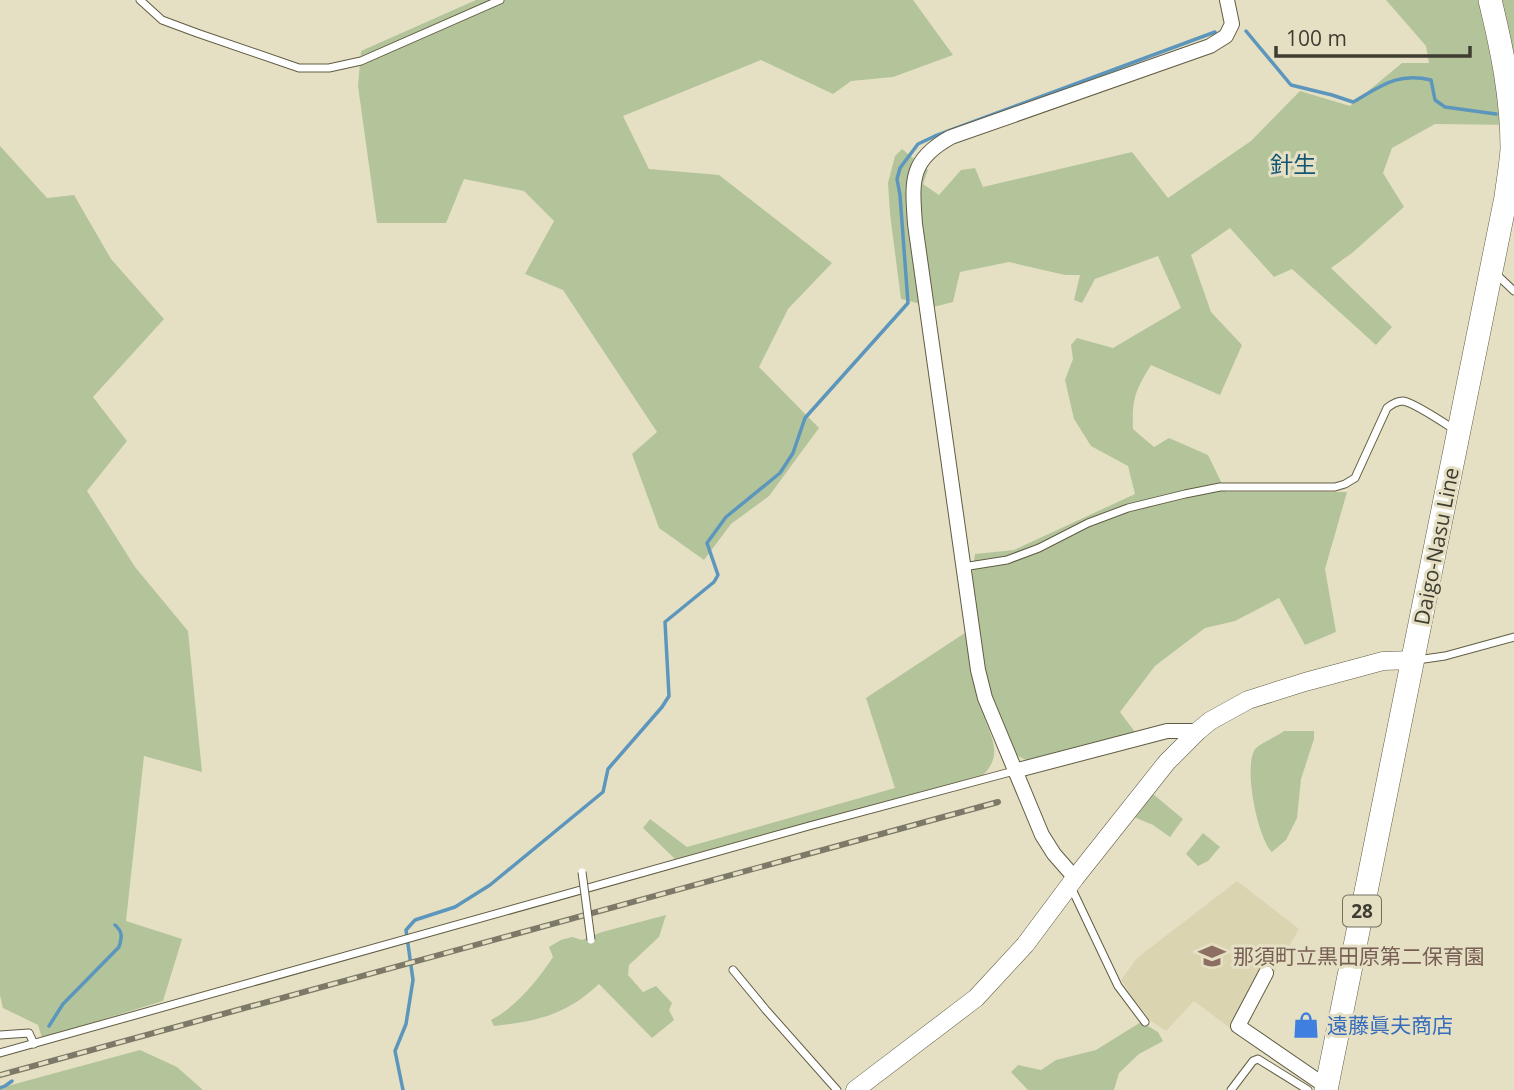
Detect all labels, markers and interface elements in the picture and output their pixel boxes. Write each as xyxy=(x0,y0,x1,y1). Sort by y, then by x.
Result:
scale bar xyxy=(1276,14,1470,58)
text: 100 m xyxy=(1286,24,1347,52)
district label: 針生 xyxy=(1270,148,1316,180)
street label: Daigo-Nasu Line xyxy=(1407,465,1465,627)
road number: 28 xyxy=(1343,896,1381,926)
school or university icon: 那須町立黒田原第二保育園 xyxy=(1197,941,1227,971)
place label: 那須町立黒田原第二保育園 xyxy=(1233,942,1485,970)
shop icon: 遠藤眞夫商店 xyxy=(1291,1010,1321,1040)
place label: 遠藤眞夫商店 xyxy=(1327,1011,1453,1039)

